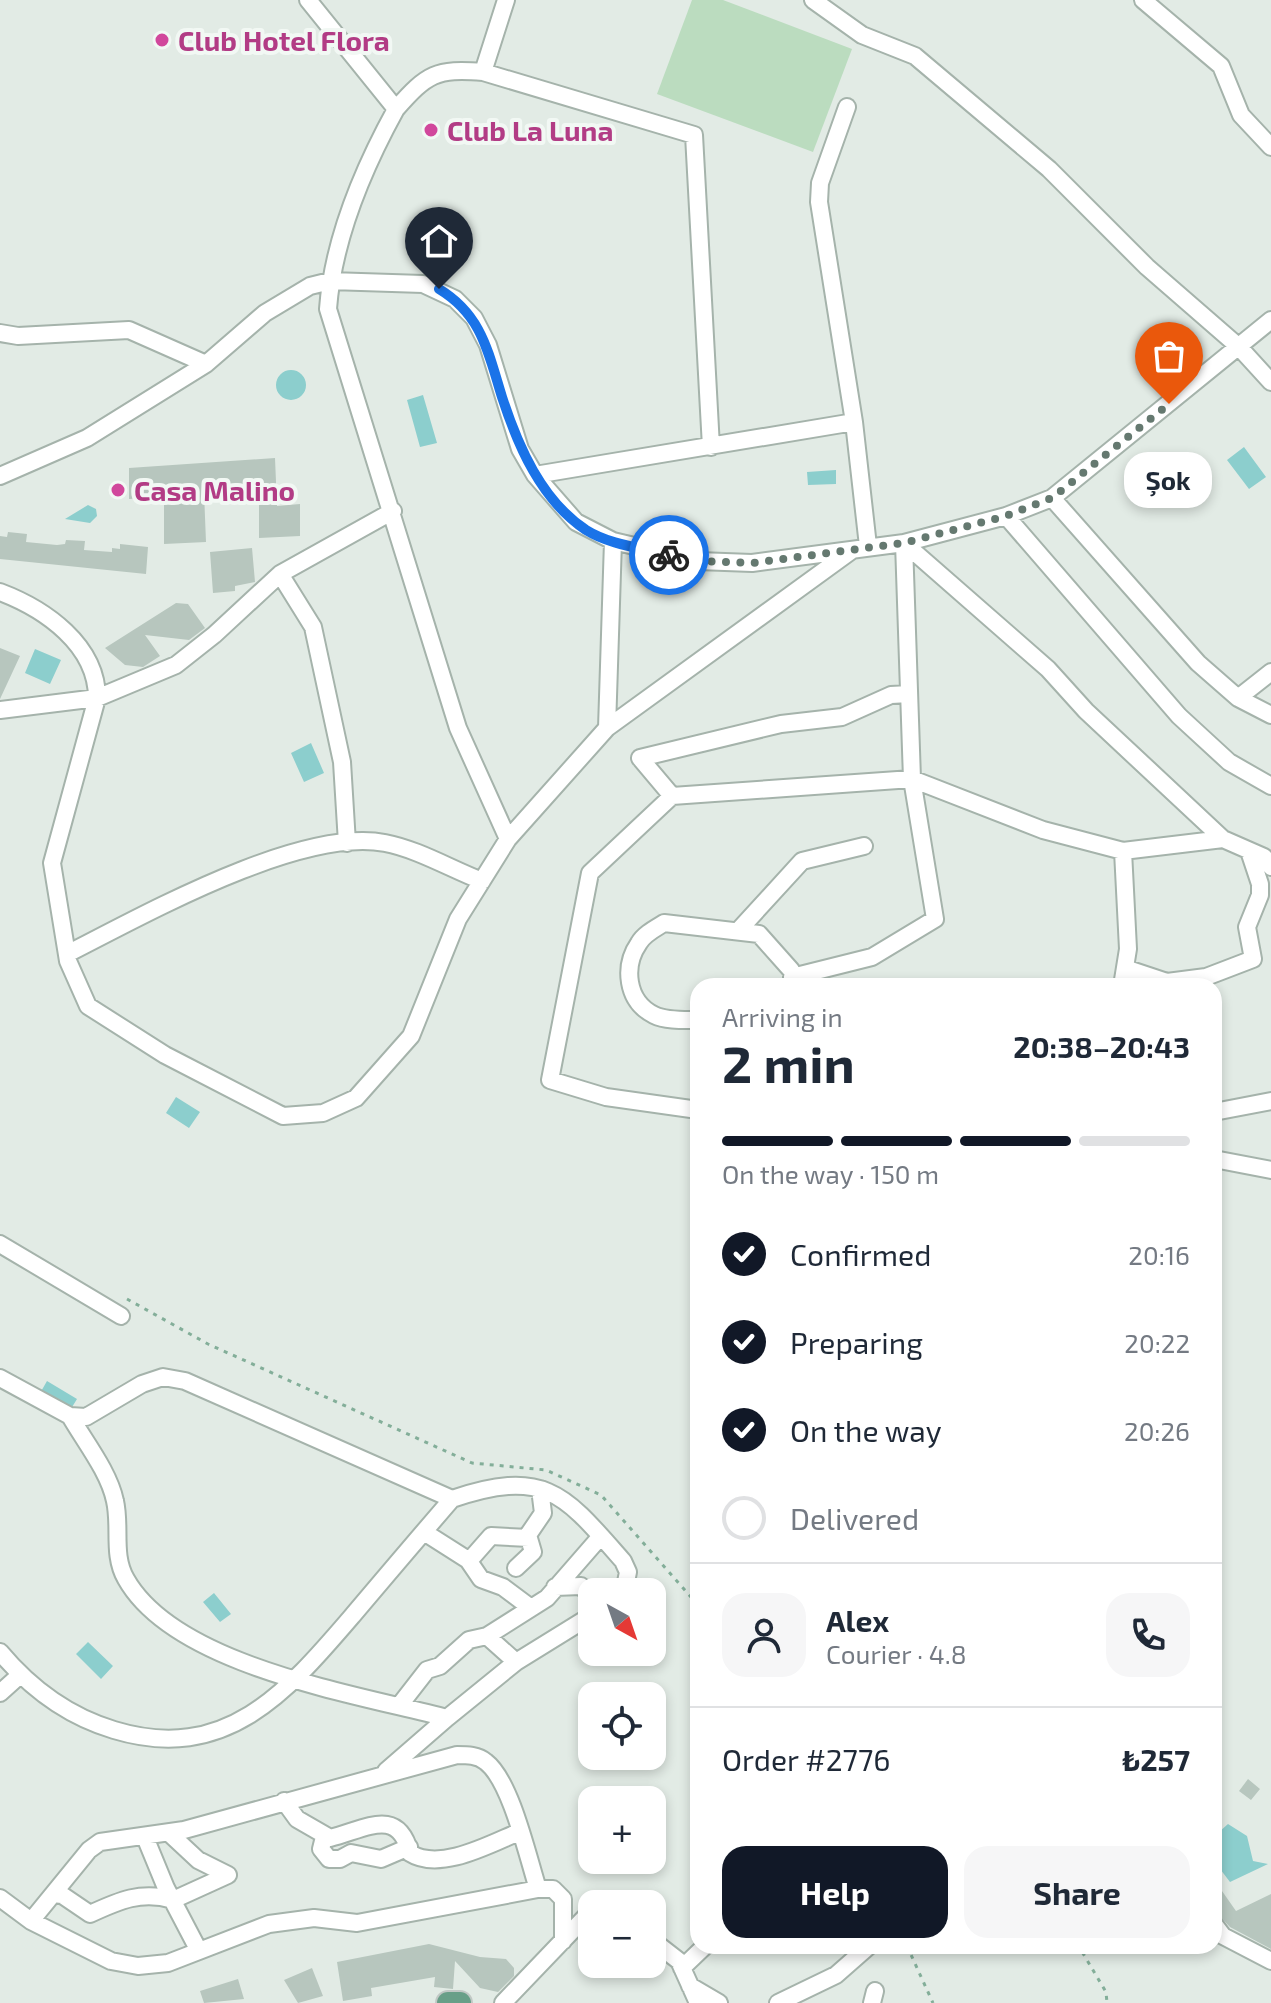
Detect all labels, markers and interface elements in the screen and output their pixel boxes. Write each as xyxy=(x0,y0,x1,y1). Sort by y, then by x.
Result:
place label: Club Hotel Flora xyxy=(178,23,390,57)
marker: Club Hotel Flora xyxy=(153,31,171,49)
place label: Club La Luna xyxy=(447,113,613,147)
marker: Club La Luna xyxy=(422,121,440,139)
pin xyxy=(405,207,473,289)
icon: home xyxy=(417,219,461,263)
pin xyxy=(1135,322,1203,404)
icon: bag xyxy=(1147,334,1191,378)
callout: Şok xyxy=(1125,452,1213,508)
text: Şok xyxy=(1145,464,1191,495)
place label: Casa Malino xyxy=(134,473,295,507)
marker: Casa Malino xyxy=(109,481,127,499)
courier xyxy=(629,515,709,595)
icon: bike xyxy=(647,533,691,577)
text: Arriving in xyxy=(722,1001,843,1032)
text: 20:38–20:43 xyxy=(1013,1028,1190,1064)
text: 2 min xyxy=(722,1031,855,1093)
text: On the way · 150 m xyxy=(722,1158,939,1189)
icon: check xyxy=(722,1232,766,1276)
text: Confirmed xyxy=(790,1236,931,1272)
text: 20:16 xyxy=(1128,1239,1190,1270)
icon: check xyxy=(722,1320,766,1364)
text: Preparing xyxy=(790,1324,923,1360)
text: 20:22 xyxy=(1124,1327,1190,1358)
icon: check xyxy=(722,1408,766,1452)
text: On the way xyxy=(790,1412,942,1448)
text: 20:26 xyxy=(1124,1415,1190,1446)
text: Delivered xyxy=(790,1500,919,1536)
north arrow xyxy=(578,1578,666,1666)
map controls xyxy=(578,1578,666,1978)
button: person xyxy=(722,1593,806,1677)
button: phone xyxy=(1106,1593,1190,1677)
text: Alex xyxy=(826,1602,889,1638)
text: Courier · 4.8 xyxy=(826,1638,967,1669)
button: locate xyxy=(578,1682,666,1770)
text: Order #2776 xyxy=(722,1741,890,1777)
text: ₺257 xyxy=(1122,1741,1190,1777)
button: + xyxy=(578,1786,666,1874)
button: Help xyxy=(722,1846,948,1938)
button: Share xyxy=(964,1846,1190,1938)
button: − xyxy=(578,1890,666,1978)

